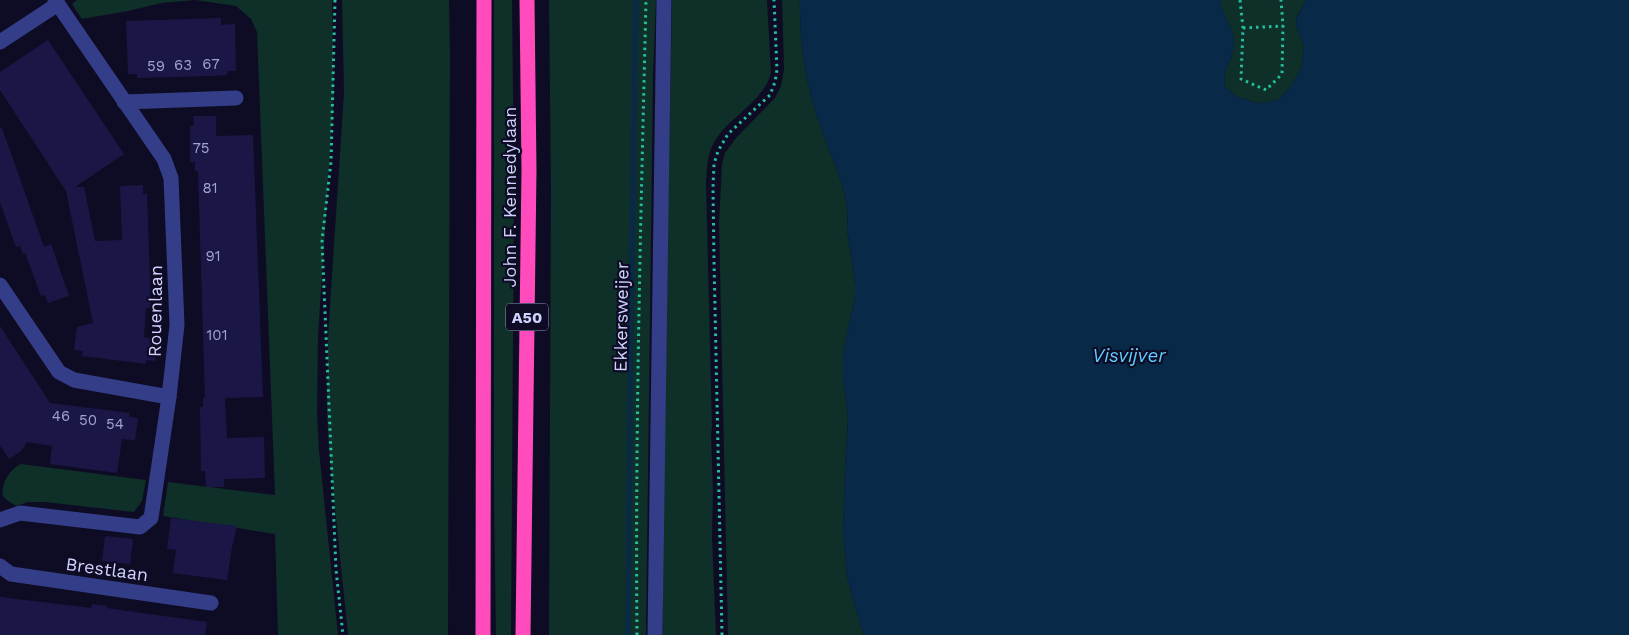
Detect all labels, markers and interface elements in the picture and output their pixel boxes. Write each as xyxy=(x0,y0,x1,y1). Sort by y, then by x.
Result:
house number: 67 xyxy=(202,55,220,73)
house number: 63 xyxy=(174,56,192,74)
house number: 59 xyxy=(147,57,165,75)
street label: John F. Kennedylaan xyxy=(499,107,520,287)
house number: 75 xyxy=(192,139,210,157)
house number: 81 xyxy=(202,179,218,197)
house number: 91 xyxy=(205,247,221,265)
street label: Ekkersweijer xyxy=(610,262,632,372)
street label: Rouenlaan xyxy=(144,265,166,357)
road number: A50 xyxy=(506,304,548,330)
house number: 101 xyxy=(206,326,228,344)
water label: Visvijver xyxy=(1092,344,1166,367)
house number: 46 xyxy=(52,407,70,425)
house number: 50 xyxy=(79,411,97,429)
house number: 54 xyxy=(106,415,124,433)
street label: Brestlaan xyxy=(64,553,150,585)

